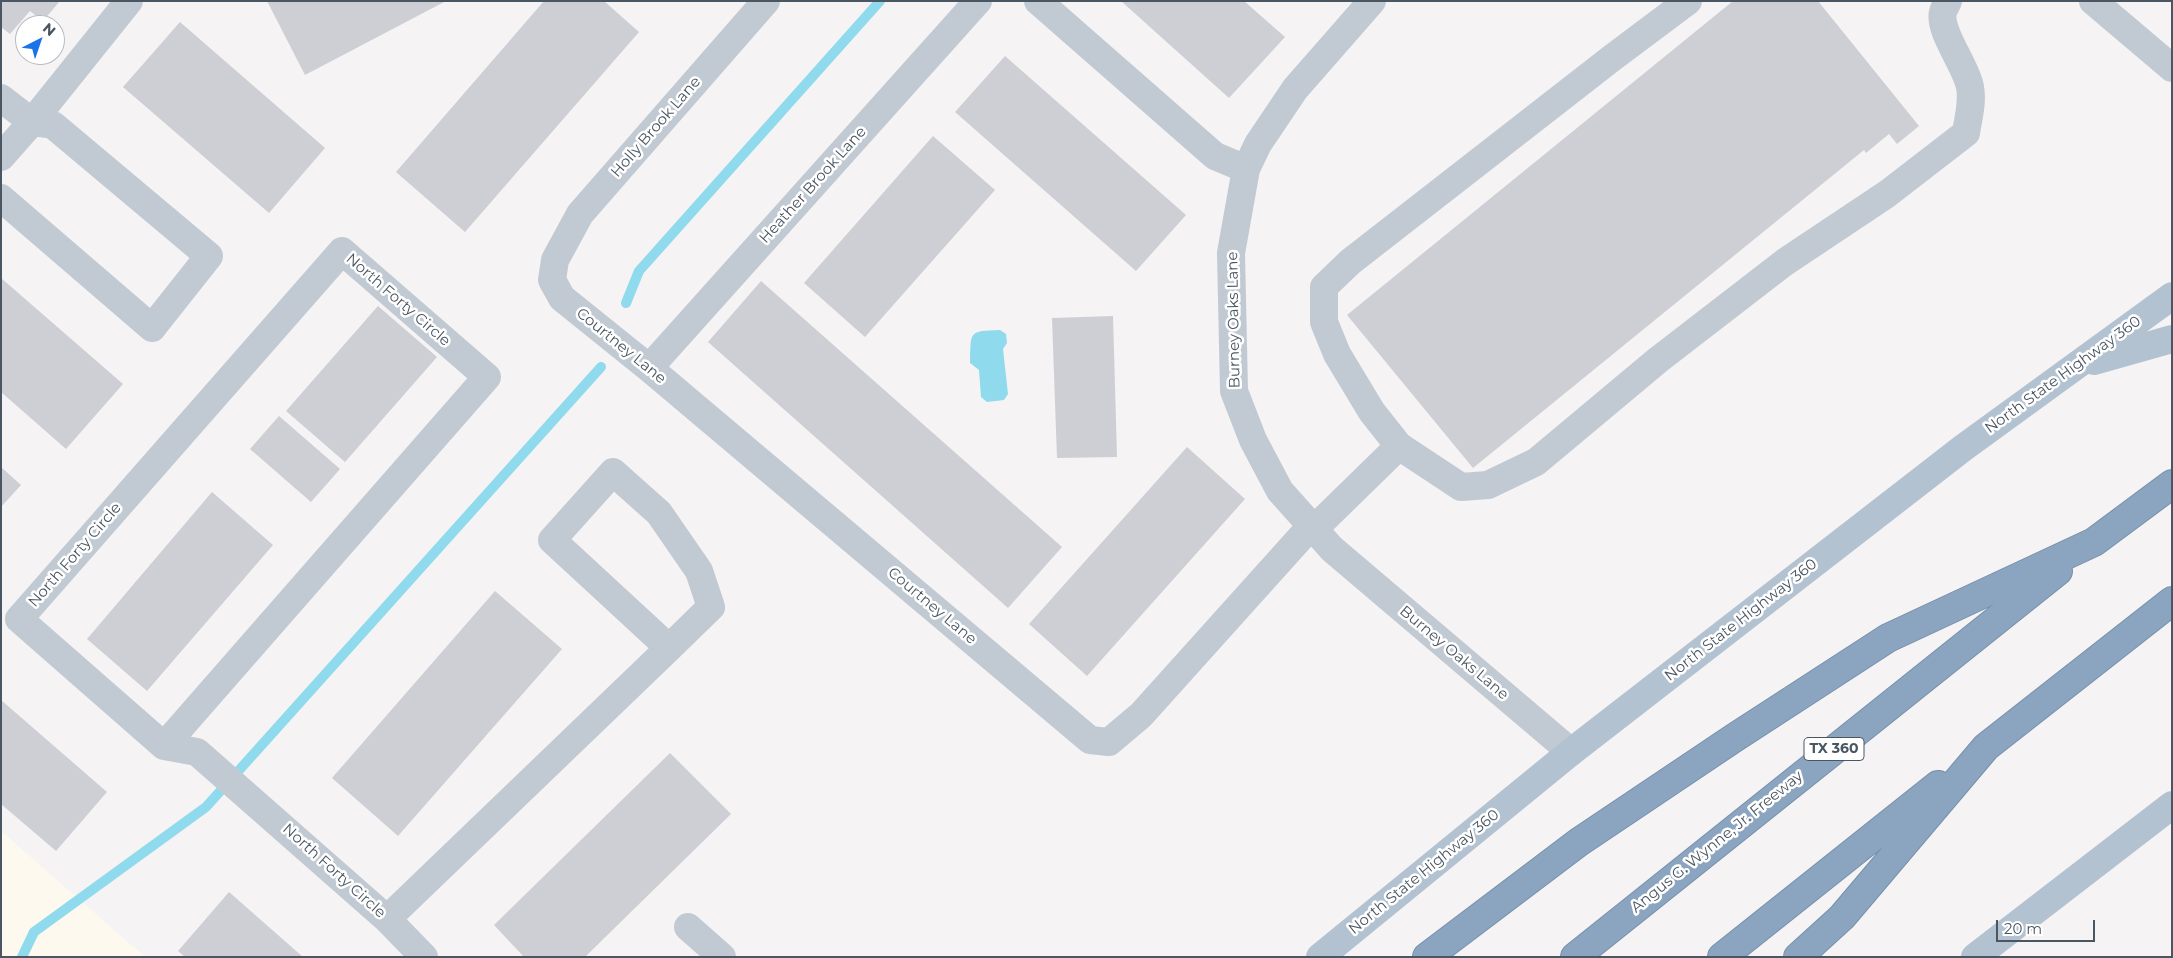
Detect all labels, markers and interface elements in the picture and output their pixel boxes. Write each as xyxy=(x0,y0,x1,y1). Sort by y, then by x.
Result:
north arrow xyxy=(15,15,65,65)
text: N xyxy=(39,19,59,40)
street label: Holly Brook Lane xyxy=(607,73,705,181)
street label: Heather Brook Lane xyxy=(756,123,870,247)
street label: North Forty Circle xyxy=(342,250,454,350)
street label: Burney Oaks Lane xyxy=(1224,251,1244,389)
street label: Courtney Lane xyxy=(573,304,669,388)
street label: North State Highway 360 xyxy=(1982,312,2144,438)
street label: North Forty Circle xyxy=(25,499,125,611)
street label: North State Highway 360 xyxy=(1661,555,1821,685)
street label: Courtney Lane xyxy=(884,564,980,648)
street label: Burney Oaks Lane xyxy=(1396,602,1512,704)
road number: TX 360 xyxy=(1804,738,1864,761)
street label: Angus G. Wynne, Jr. Freeway xyxy=(1627,767,1807,917)
street label: North State Highway 360 xyxy=(1345,806,1503,938)
street label: North Forty Circle xyxy=(279,820,389,922)
scale bar xyxy=(1998,910,2097,942)
text: 20 m xyxy=(2004,919,2042,938)

